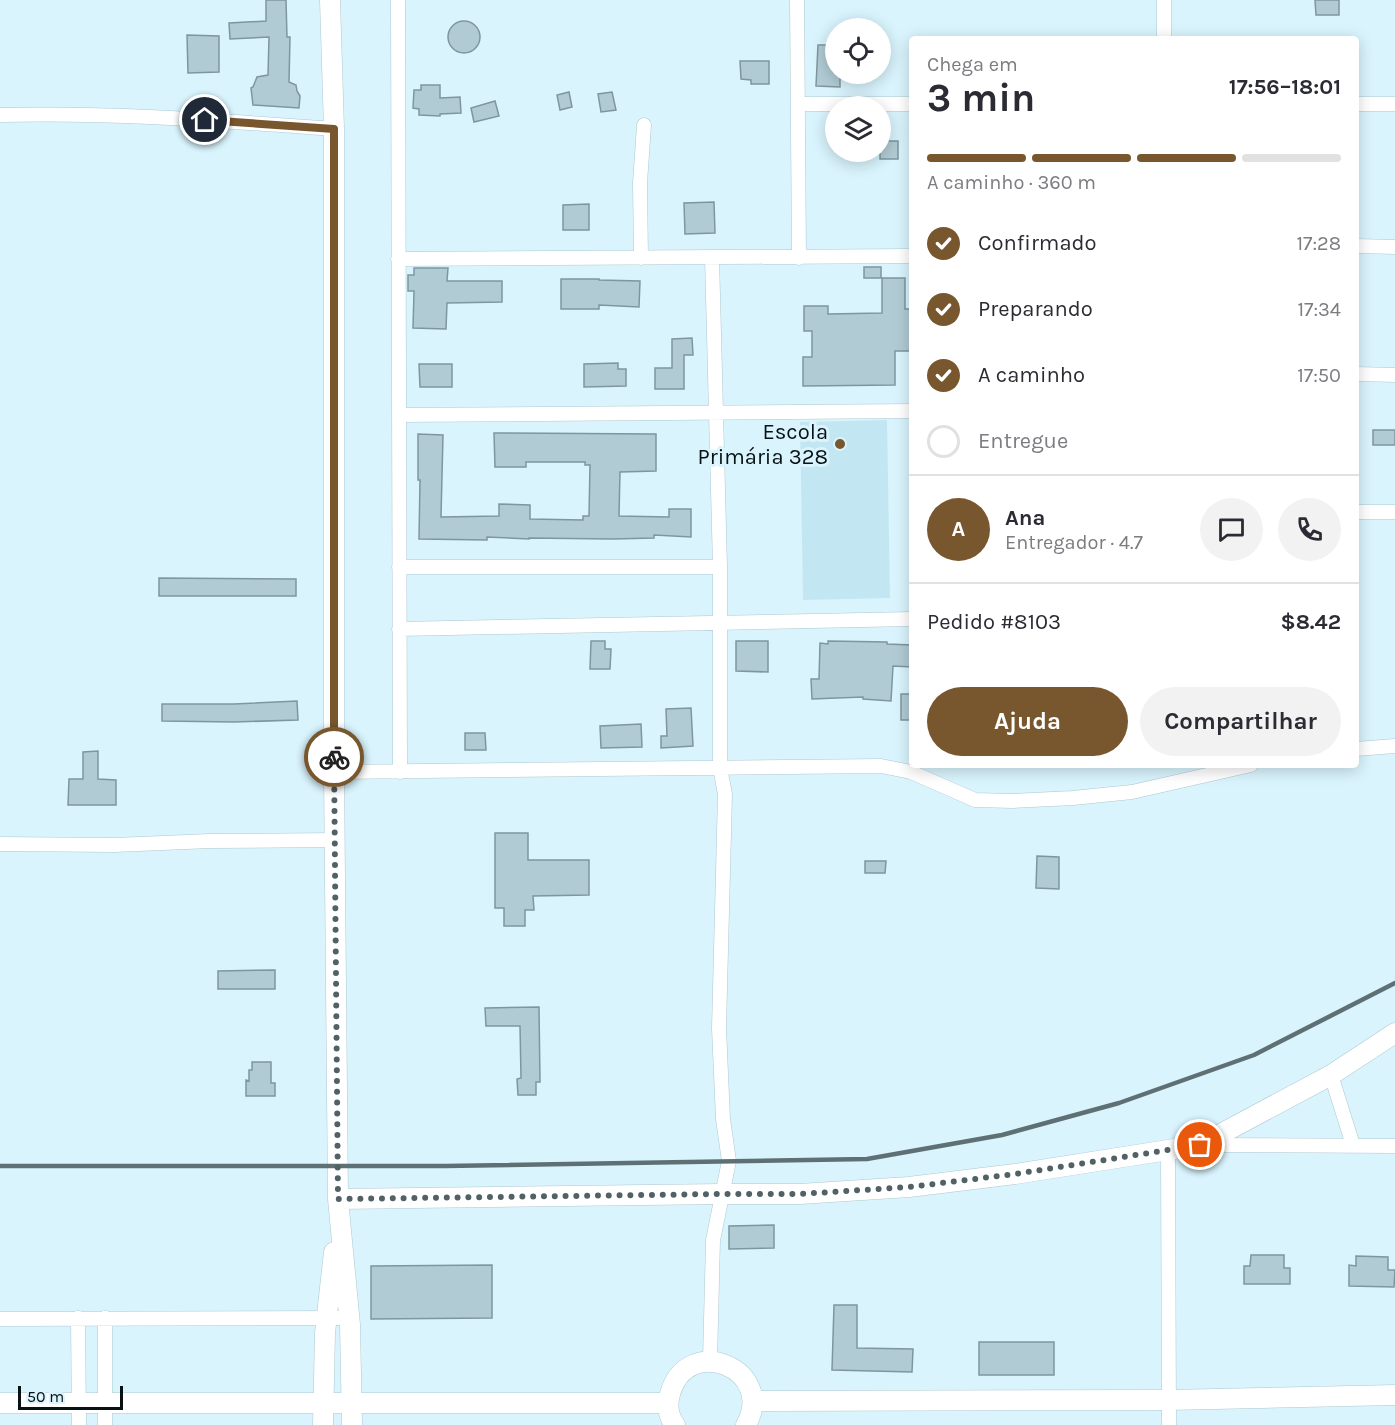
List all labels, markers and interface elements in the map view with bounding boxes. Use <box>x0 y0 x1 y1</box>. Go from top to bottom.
map controls <box>825 18 891 162</box>
button: locate <box>825 18 891 84</box>
text: Chega em <box>927 53 1018 76</box>
text: 17:56–18:01 <box>1229 74 1341 100</box>
text: 3 min <box>927 75 1035 121</box>
pin <box>179 94 230 145</box>
button: layers <box>825 96 891 162</box>
icon: home <box>188 103 221 136</box>
text: A caminho · 360 m <box>927 171 1096 194</box>
icon: check <box>927 227 960 260</box>
text: Confirmado <box>978 230 1097 256</box>
text: 17:28 <box>1297 232 1341 255</box>
icon: check <box>927 293 960 326</box>
text: Preparando <box>978 296 1093 322</box>
text: 17:34 <box>1297 298 1341 321</box>
icon: check <box>927 359 960 392</box>
text: A caminho <box>978 362 1085 388</box>
text: 17:50 <box>1297 364 1341 387</box>
place label: Escola Primária 328 <box>698 419 828 470</box>
text: Entregue <box>978 428 1068 454</box>
marker: Escola Primária 328 <box>833 437 847 451</box>
button: chat <box>1200 498 1263 561</box>
button: phone <box>1278 498 1341 561</box>
text: Ana <box>1005 505 1045 531</box>
text: A <box>952 516 965 542</box>
text: Entregador · 4.7 <box>1005 531 1143 554</box>
text: Pedido #8103 <box>927 609 1061 635</box>
text: $8.42 <box>1280 609 1341 635</box>
button: Ajuda <box>927 687 1128 756</box>
button: Compartilhar <box>1140 687 1341 756</box>
courier <box>304 727 364 787</box>
icon: bike <box>318 741 351 774</box>
pin <box>1174 1119 1225 1170</box>
icon: bag <box>1183 1128 1216 1161</box>
scale bar <box>18 1383 123 1410</box>
text: 50 m <box>27 1387 64 1406</box>

